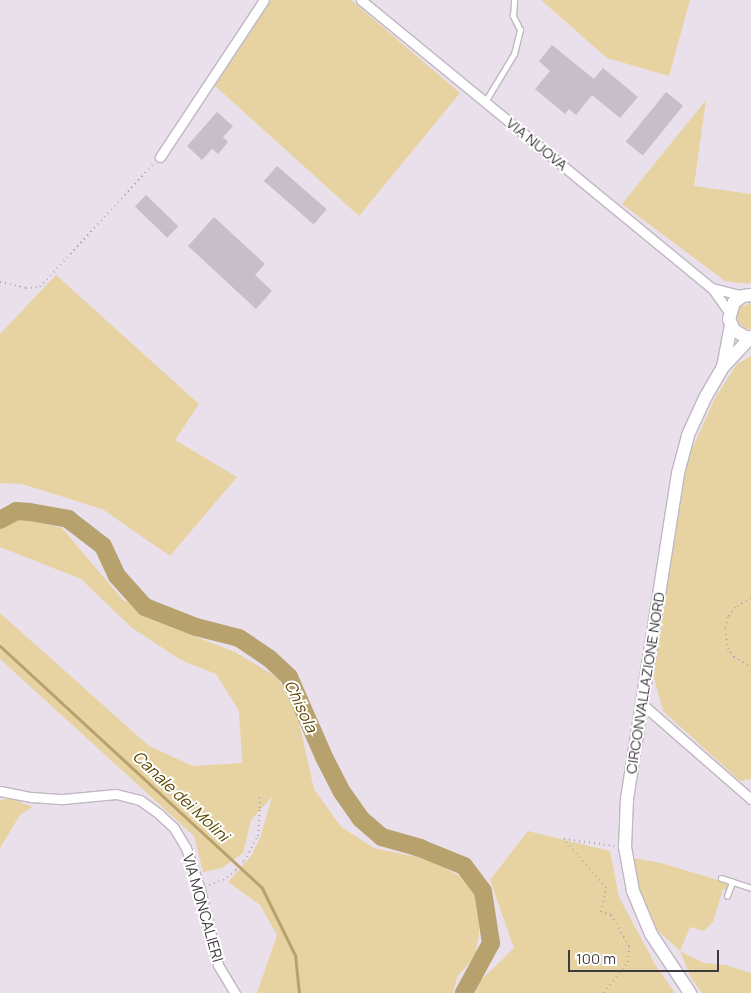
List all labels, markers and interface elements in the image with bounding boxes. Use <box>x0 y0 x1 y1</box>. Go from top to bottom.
street label: VIA NUOVA <box>503 114 571 174</box>
street label: CIRCONVALLAZIONE NORD <box>622 591 668 775</box>
water label: Chisola <box>281 677 321 735</box>
water label: Canale dei Molini <box>129 747 233 845</box>
street label: VIA MONCALIERI <box>179 852 227 964</box>
scale bar <box>571 940 722 972</box>
text: 100 m <box>576 948 616 969</box>

